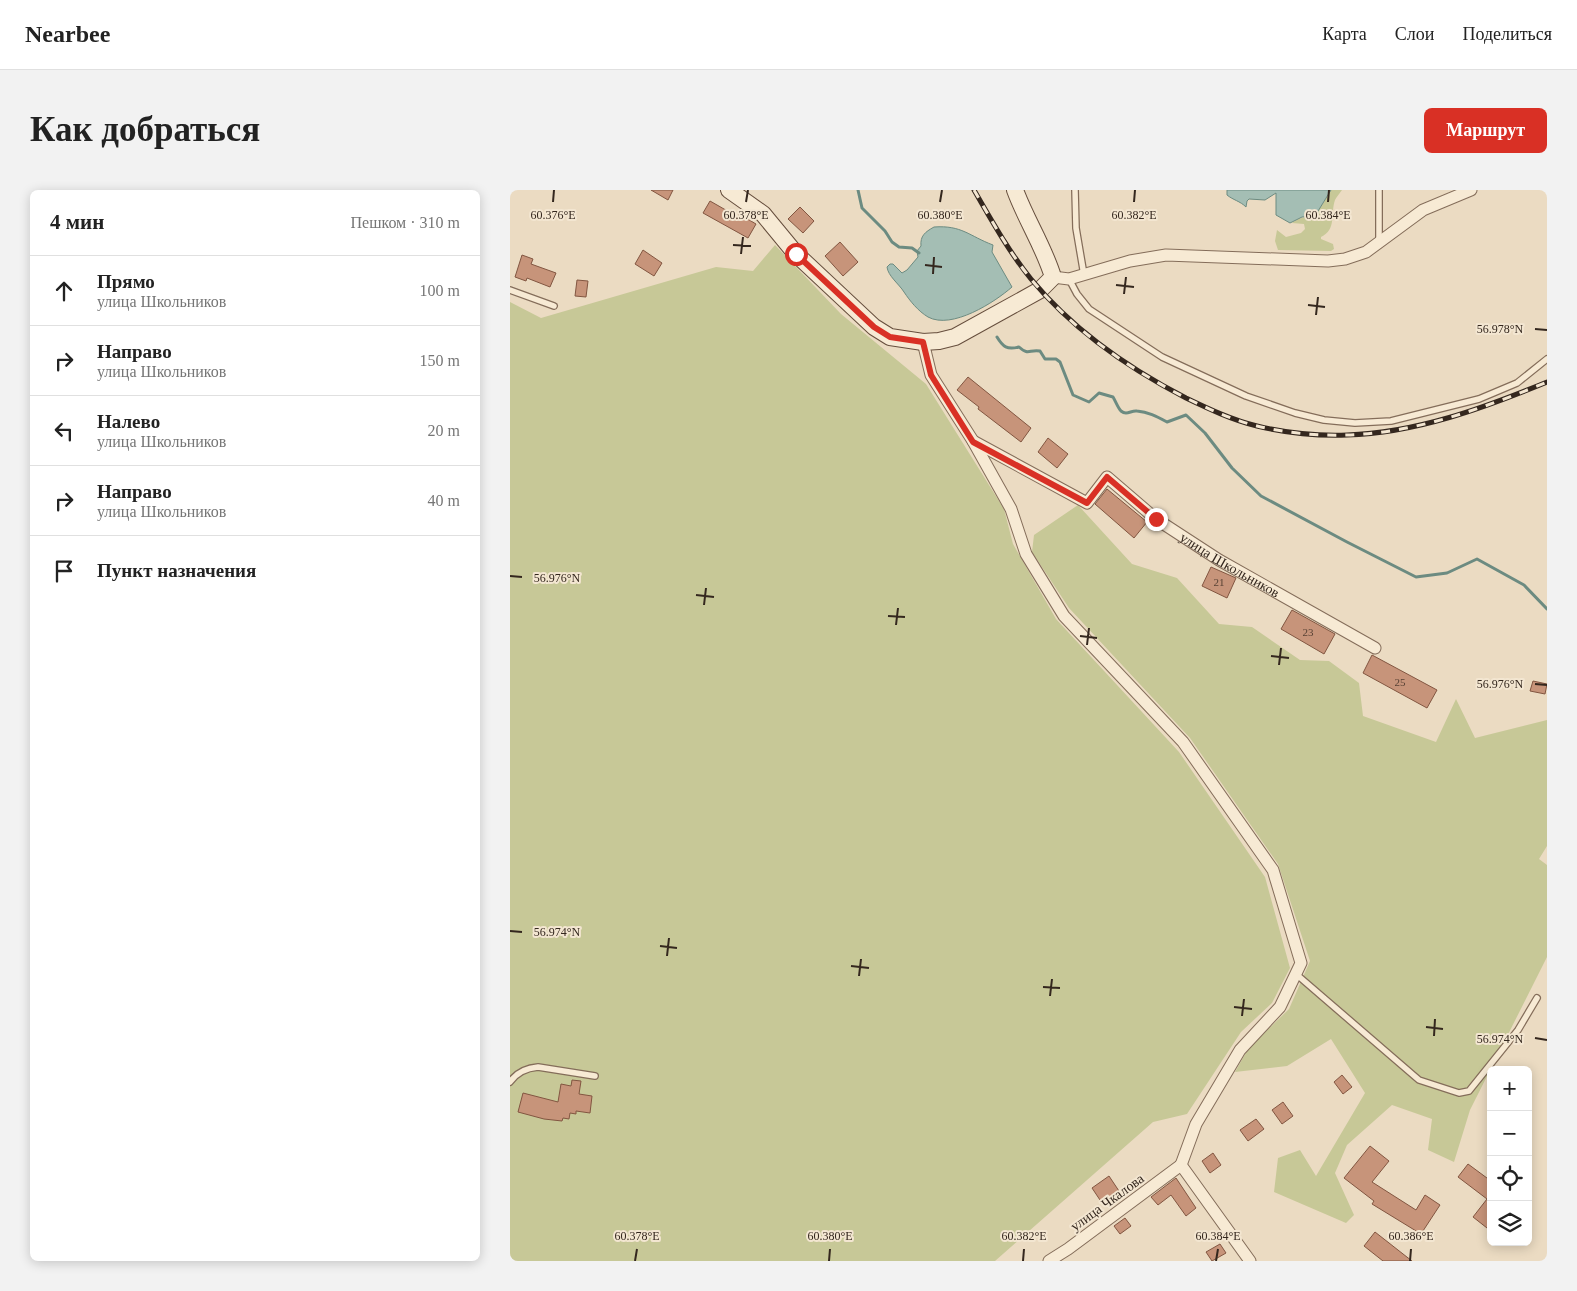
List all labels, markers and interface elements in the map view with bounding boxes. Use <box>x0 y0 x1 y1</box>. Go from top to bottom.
text: Nearbee <box>25 21 110 47</box>
text: Карта <box>1322 24 1367 44</box>
text: Слои <box>1395 24 1434 44</box>
text: Поделиться <box>1462 24 1552 44</box>
button: Маршрут <box>1424 108 1547 153</box>
text: Как добраться <box>30 110 260 149</box>
text: 60.376°E <box>530 208 576 222</box>
text: 60.378°E <box>723 208 769 222</box>
text: 60.380°E <box>917 208 963 222</box>
text: 60.382°E <box>1111 208 1157 222</box>
text: 60.384°E <box>1305 208 1351 222</box>
text: 4 мин <box>50 210 104 234</box>
text: Пешком · 310 m <box>350 214 460 231</box>
route start <box>785 243 808 266</box>
text: Прямо <box>97 271 155 292</box>
icon: ahead <box>50 277 78 305</box>
text: 100 m <box>420 282 460 299</box>
text: улица Школьников <box>97 293 226 310</box>
text: 56.978°N <box>1477 322 1524 336</box>
text: Направо <box>97 341 172 362</box>
icon: right <box>50 347 78 375</box>
text: 150 m <box>420 352 460 369</box>
text: улица Школьников <box>97 363 226 380</box>
text: Налево <box>97 411 160 432</box>
icon: left <box>50 417 78 445</box>
text: 20 m <box>428 422 460 439</box>
text: улица Школьников <box>97 433 226 450</box>
text: Направо <box>97 481 172 502</box>
icon: right <box>50 487 78 515</box>
text: 40 m <box>428 492 460 509</box>
text: улица Школьников <box>97 503 226 520</box>
route end <box>1145 508 1168 531</box>
street label: улица Школьников <box>1177 530 1282 601</box>
icon: arrive <box>50 557 78 585</box>
text: Пункт назначения <box>97 560 256 581</box>
text: 56.976°N <box>534 571 581 585</box>
house number: 21 <box>1214 576 1225 588</box>
house number: 23 <box>1303 626 1314 638</box>
house number: 25 <box>1395 676 1406 688</box>
text: 56.976°N <box>1477 677 1524 691</box>
text: 56.974°N <box>534 925 581 939</box>
text: 56.974°N <box>1477 1032 1524 1046</box>
map controls <box>1487 1066 1532 1246</box>
button: + <box>1487 1066 1532 1111</box>
button: − <box>1487 1111 1532 1156</box>
button: locate <box>1487 1156 1532 1201</box>
street label: улица Чкалова <box>1068 1170 1147 1234</box>
button: layers <box>1487 1201 1532 1246</box>
text: 60.378°E <box>614 1229 660 1243</box>
text: 60.380°E <box>807 1229 853 1243</box>
text: 60.382°E <box>1001 1229 1047 1243</box>
text: 60.384°E <box>1195 1229 1241 1243</box>
text: 60.386°E <box>1388 1229 1434 1243</box>

